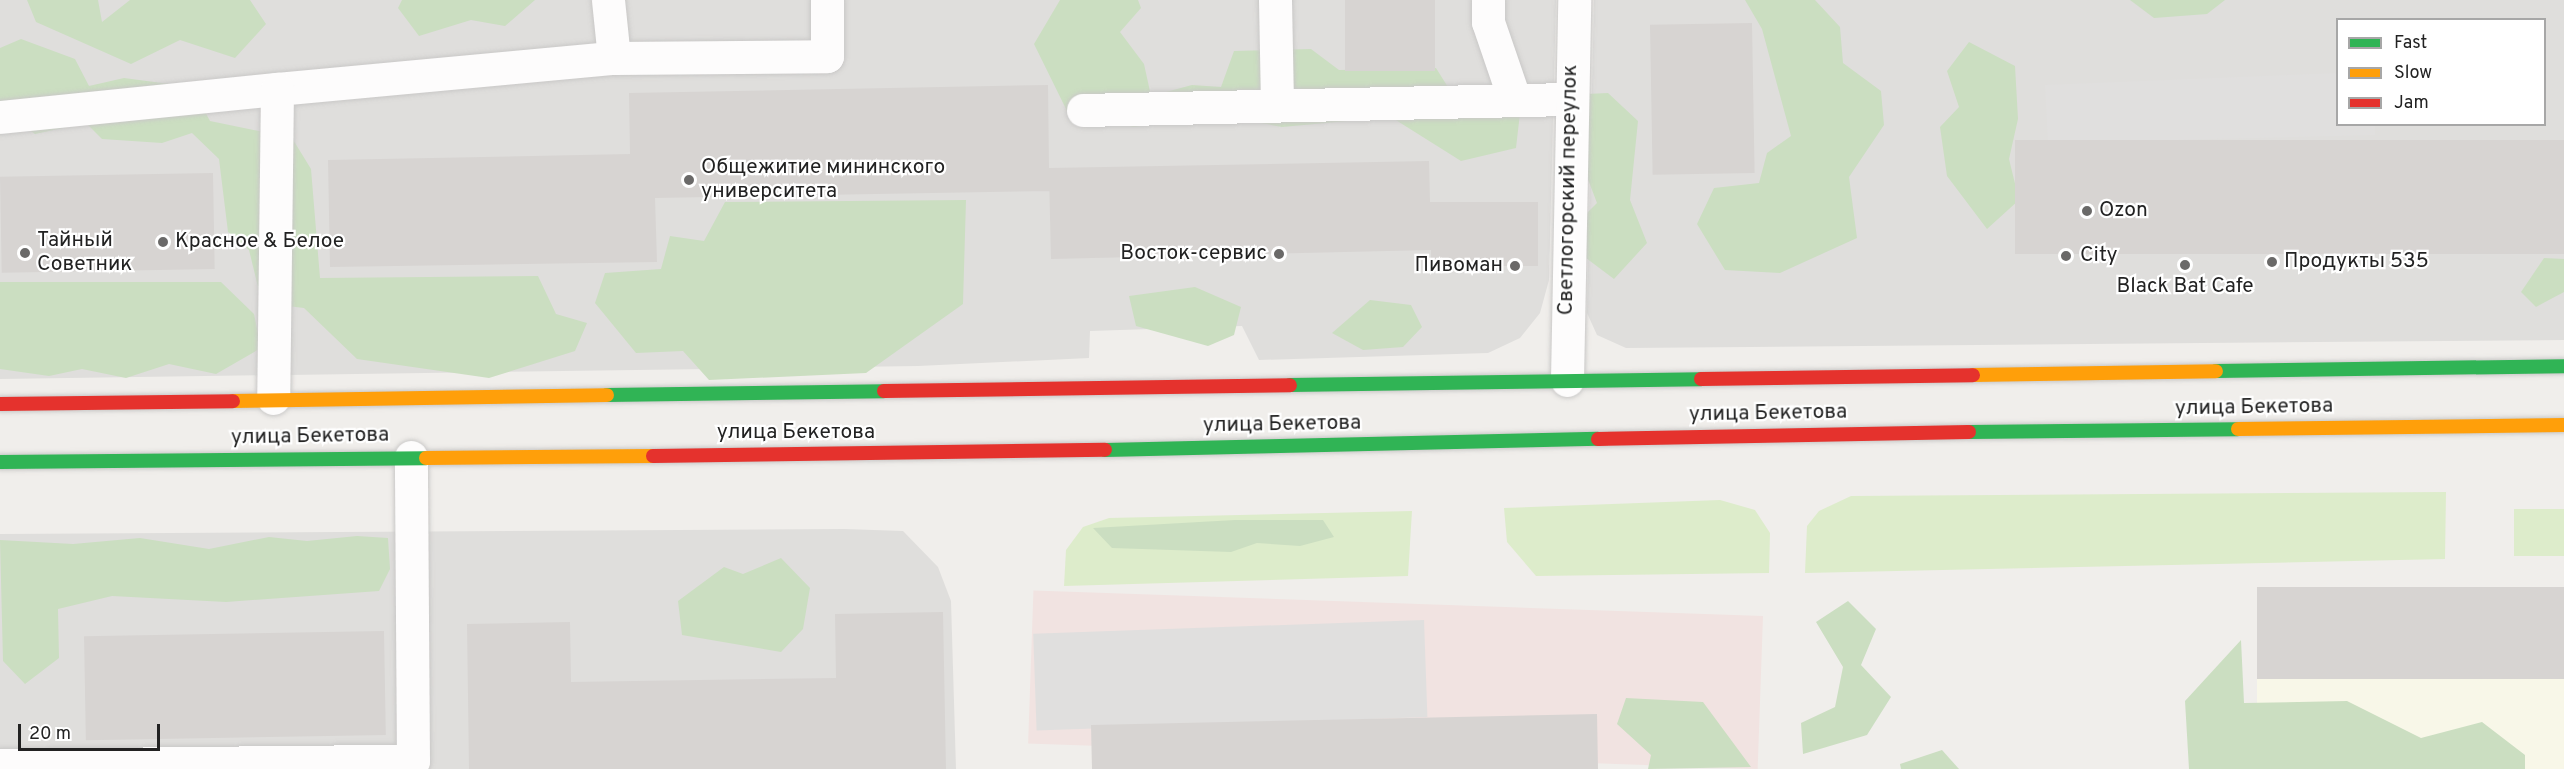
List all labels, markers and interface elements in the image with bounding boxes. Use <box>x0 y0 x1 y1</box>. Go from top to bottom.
legend <box>2336 18 2546 126</box>
text: Fast <box>2394 32 2427 55</box>
text: Slow <box>2394 62 2432 85</box>
street label: Светлогорский переулок <box>1554 64 1584 316</box>
text: Jam <box>2394 92 2429 115</box>
place label: Общежитие мининского университета <box>701 155 945 205</box>
marker: Общежитие мининского университета <box>682 173 696 187</box>
place label: Ozon <box>2099 198 2148 224</box>
marker: Ozon <box>2080 204 2094 218</box>
place label: Тайный Советник <box>37 228 132 278</box>
place label: Красное & Белое <box>175 229 344 255</box>
marker: Красное & Белое <box>156 235 170 249</box>
place label: Восток-сервис <box>1120 241 1267 267</box>
place label: City <box>2080 243 2118 269</box>
marker: Тайный Советник <box>18 246 32 260</box>
marker: Восток-сервис <box>1272 247 1286 261</box>
marker: City <box>2057 247 2075 265</box>
place label: Продукты 535 <box>2284 249 2429 275</box>
place label: Пивоман <box>1415 253 1503 279</box>
marker: Продукты 535 <box>2265 255 2279 269</box>
marker: Black Bat Cafe <box>2178 258 2192 272</box>
marker: Пивоман <box>1508 259 1522 273</box>
place label: Black Bat Cafe <box>2116 274 2254 300</box>
street label: улица Бекетова <box>2175 394 2333 422</box>
street label: улица Бекетова <box>1689 400 1847 428</box>
street label: улица Бекетова <box>1203 411 1361 439</box>
street label: улица Бекетова <box>717 420 875 446</box>
street label: улица Бекетова <box>231 423 389 451</box>
scale bar <box>21 712 164 750</box>
text: 20 m <box>29 723 71 746</box>

